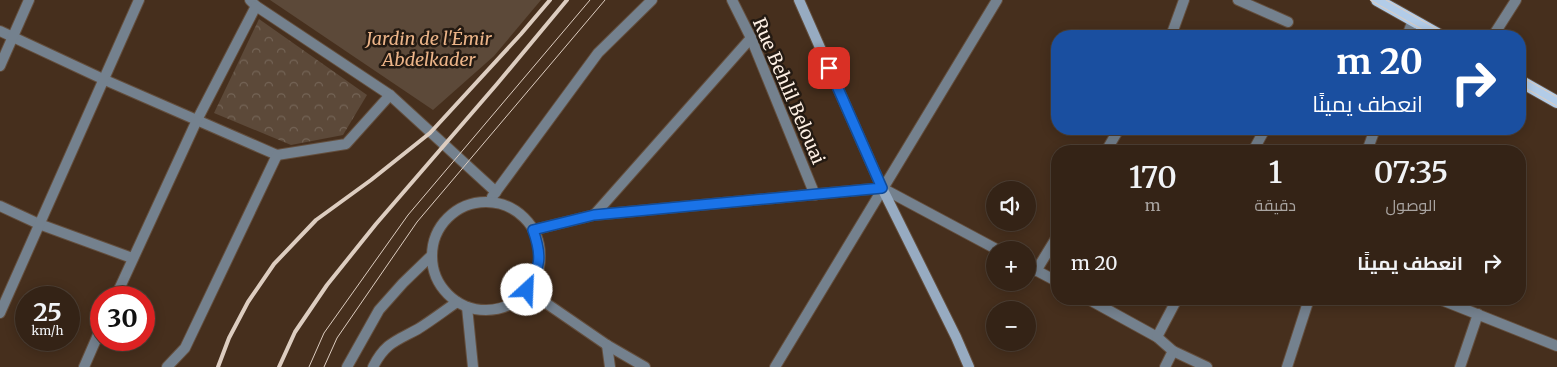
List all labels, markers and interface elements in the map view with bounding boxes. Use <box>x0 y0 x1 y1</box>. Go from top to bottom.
street label: Rue Behlil Belouai <box>748 14 830 168</box>
park label: Jardin de l'Émir Abdelkader <box>364 27 492 71</box>
text: 20 m <box>1336 40 1423 84</box>
pin <box>808 47 850 89</box>
icon: right <box>1441 50 1506 115</box>
icon: arrive <box>815 54 843 82</box>
text: انعطف يمينًا <box>1312 90 1423 118</box>
text: 1 <box>1268 153 1282 191</box>
text: 07:35 <box>1374 153 1448 191</box>
text: 170 <box>1129 158 1177 196</box>
map controls <box>986 181 1036 351</box>
button: sound <box>986 181 1036 231</box>
text: m <box>1145 195 1161 215</box>
text: دقيقة <box>1254 195 1296 215</box>
text: الوصول <box>1386 195 1437 215</box>
button: + <box>986 241 1036 291</box>
icon: right <box>1478 249 1506 277</box>
text: 20 m <box>1071 251 1118 275</box>
text: انعطف يمينًا <box>1357 251 1463 275</box>
position arrow <box>500 263 552 315</box>
speed limit sign: 30 <box>90 286 155 351</box>
text: 25 <box>33 296 62 328</box>
button: − <box>986 301 1036 351</box>
text: km/h <box>32 323 63 338</box>

